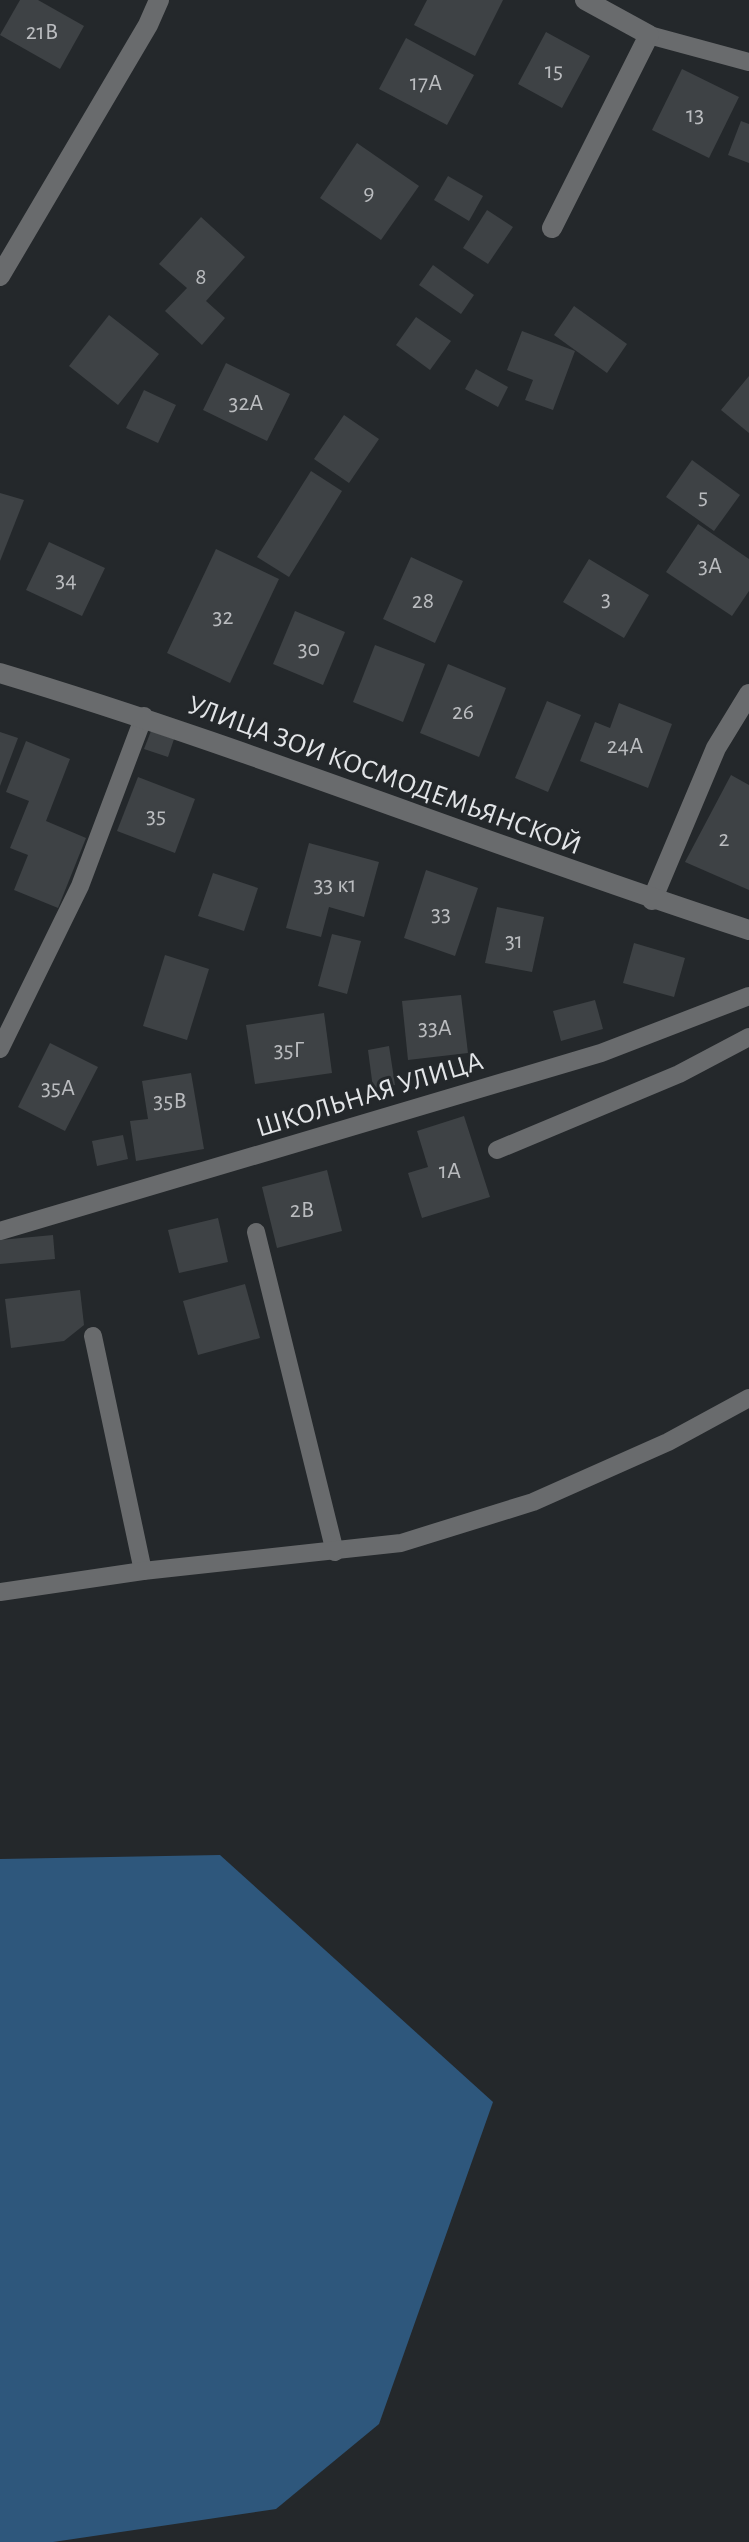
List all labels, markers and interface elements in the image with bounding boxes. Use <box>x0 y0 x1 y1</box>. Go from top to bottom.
house number: 21В <box>26 20 58 44</box>
house number: 15 <box>545 59 563 83</box>
house number: 17А <box>410 71 442 95</box>
house number: 13 <box>686 103 704 127</box>
house number: 9 <box>363 181 375 205</box>
house number: 8 <box>195 265 207 289</box>
house number: 32А <box>229 391 263 415</box>
house number: 5 <box>698 485 708 509</box>
house number: 3А <box>698 554 722 578</box>
house number: 34 <box>55 568 77 592</box>
house number: 3 <box>601 587 611 611</box>
house number: 28 <box>412 589 434 613</box>
house number: 32 <box>213 605 233 629</box>
house number: 30 <box>298 637 320 661</box>
street label: УЛИЦА ЗОИ КОСМОДЕМЬЯНСКОЙ <box>184 690 585 860</box>
house number: 26 <box>452 700 474 724</box>
house number: 24А <box>607 734 643 758</box>
house number: 35 <box>146 804 166 828</box>
house number: 2 <box>719 827 730 851</box>
house number: 33 к1 <box>313 873 357 897</box>
house number: 33 <box>431 902 451 926</box>
house number: 31 <box>505 929 523 953</box>
house number: 33А <box>418 1016 452 1040</box>
house number: 35Г <box>274 1038 305 1062</box>
street label: ШКОЛЬНАЯ УЛИЦА <box>253 1047 486 1143</box>
house number: 35А <box>41 1076 75 1100</box>
house number: 35В <box>153 1089 187 1113</box>
house number: 1А <box>439 1159 461 1183</box>
house number: 2В <box>290 1198 314 1222</box>

